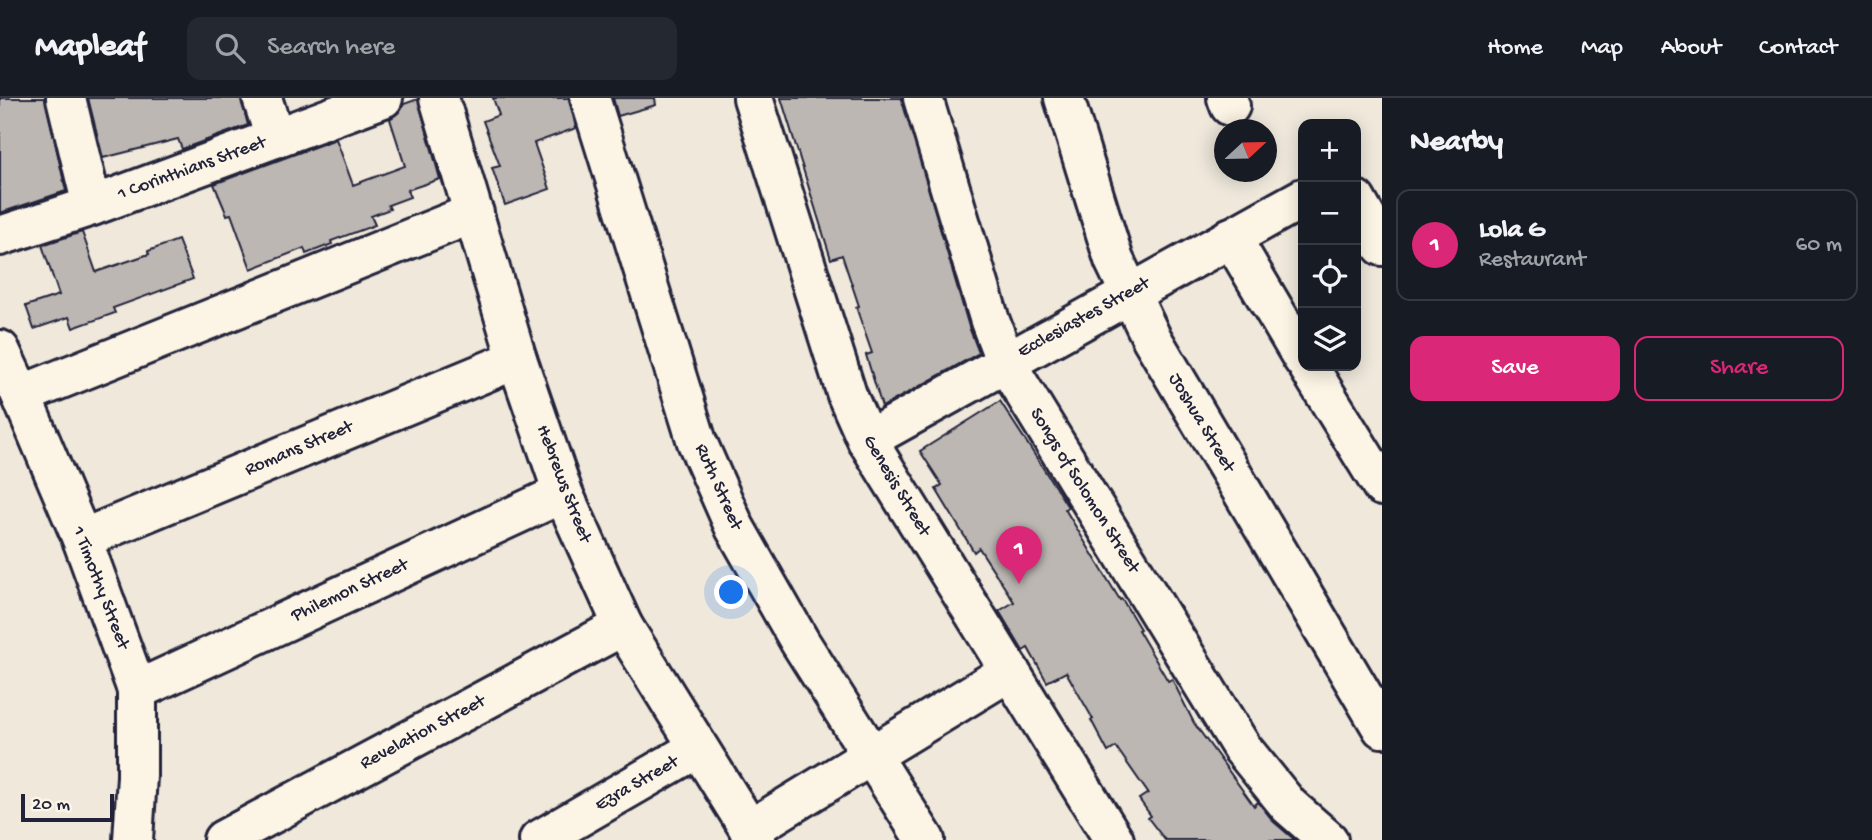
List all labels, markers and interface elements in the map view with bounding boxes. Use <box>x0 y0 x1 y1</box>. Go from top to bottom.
search box <box>187 17 677 80</box>
text: Mapleaf <box>35 29 145 67</box>
icon: search <box>211 29 249 67</box>
text: Search here <box>267 33 395 64</box>
text: Home <box>1487 34 1543 63</box>
text: Map <box>1581 34 1623 63</box>
text: About <box>1661 34 1721 63</box>
text: Contact <box>1759 34 1837 63</box>
north arrow <box>1214 119 1277 182</box>
map controls <box>1298 119 1361 371</box>
button: + <box>1298 119 1361 182</box>
text: Nearby <box>1410 126 1503 161</box>
street label: 1 Corinthians Street <box>114 131 271 207</box>
button: − <box>1298 182 1361 245</box>
text: Lola G <box>1479 216 1545 247</box>
text: 1 <box>1430 232 1440 259</box>
text: 60 m <box>1796 232 1842 259</box>
button: locate <box>1298 245 1361 308</box>
text: Restaurant <box>1479 247 1586 274</box>
street label: Ecclesiastes Street <box>1014 271 1156 364</box>
button: layers <box>1298 308 1361 371</box>
button: Save <box>1410 336 1620 401</box>
button: Share <box>1634 336 1844 401</box>
street label: Joshua Street <box>1162 369 1241 479</box>
street label: Songs of Solomon Street <box>1024 404 1145 580</box>
street label: Romans Street <box>242 415 359 482</box>
street label: Hebrews Street <box>530 422 597 548</box>
street label: Genesis Street <box>857 431 936 543</box>
street label: Ruth Street <box>689 440 748 536</box>
street label: 1 Timothy Street <box>66 523 135 655</box>
pin: 1 <box>996 526 1042 584</box>
street label: Philemon Street <box>287 553 414 629</box>
your location <box>714 575 748 609</box>
street label: Revelation Street <box>356 689 492 776</box>
street label: Ezra Street <box>591 750 685 817</box>
scale bar <box>21 791 114 823</box>
text: 20 m <box>32 794 70 817</box>

